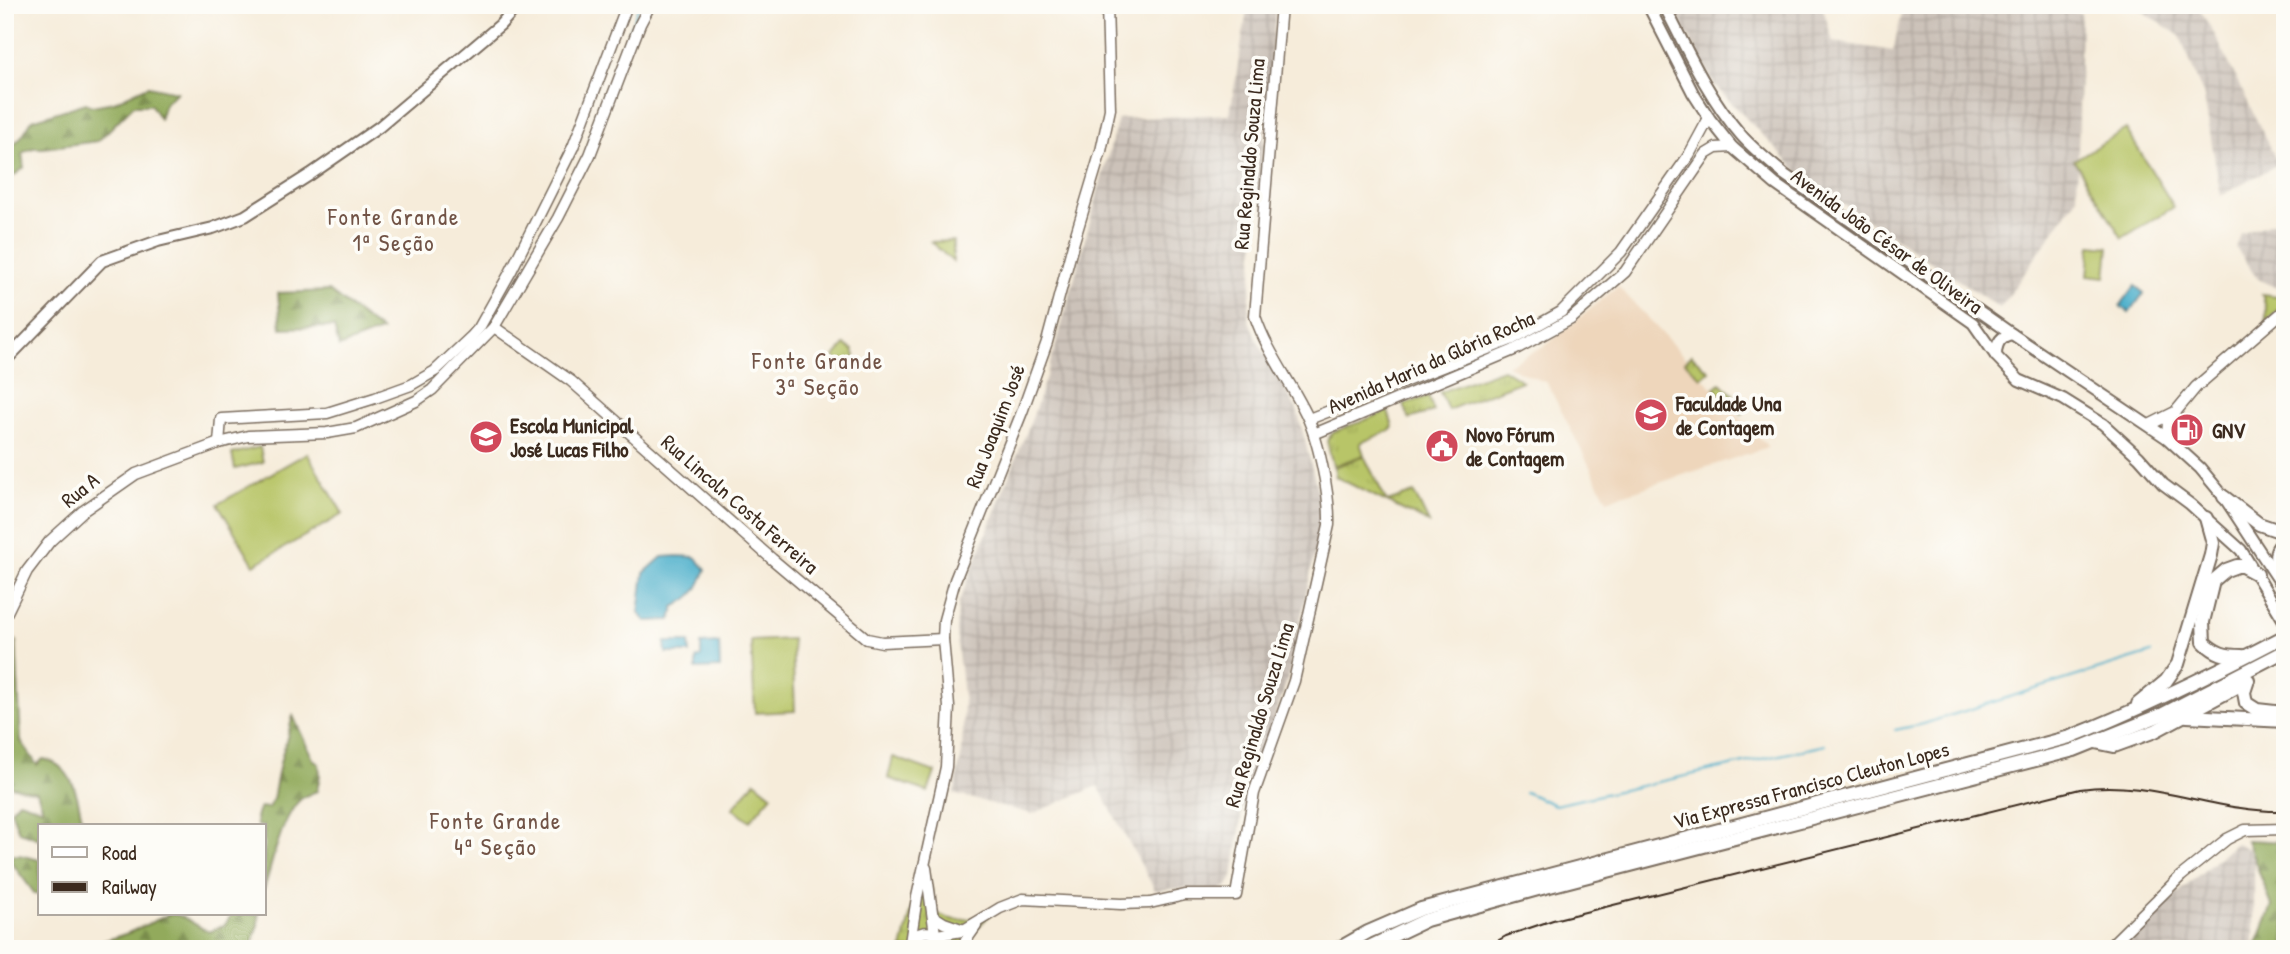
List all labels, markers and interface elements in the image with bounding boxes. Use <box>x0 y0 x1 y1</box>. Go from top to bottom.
street label: Rua Reginaldo Souza Lima <box>1226 57 1272 251</box>
street label: Avenida João César de Oliveira <box>1785 162 1989 320</box>
district label: Fonte Grande 1ª Seção <box>327 201 460 258</box>
street label: Avenida Maria da Glória Rocha <box>1323 303 1539 421</box>
district label: Fonte Grande 3ª Seção <box>751 345 884 402</box>
street label: Rua Joaquim José <box>958 360 1032 492</box>
place label: Faculdade Una de Contagem <box>1675 389 1782 443</box>
school or university icon: Faculdade Una de Contagem <box>1632 396 1670 434</box>
place label: Escola Municipal José Lucas Filho <box>510 411 634 464</box>
fuel station icon: GNV <box>2168 411 2206 449</box>
place label: GNV <box>2212 416 2246 445</box>
school or university icon: Escola Municipal José Lucas Filho <box>467 418 505 456</box>
place label: Novo Fórum de Contagem <box>1466 420 1564 474</box>
public building icon: Novo Fórum de Contagem <box>1423 427 1461 465</box>
street label: Rua Lincoln Costa Ferreira <box>655 428 825 580</box>
street label: Rua A <box>55 466 105 514</box>
street label: Rua Reginaldo Souza Lima <box>1217 619 1301 811</box>
street label: Via Expressa Francisco Cleuton Lopes <box>1670 734 1952 836</box>
district label: Fonte Grande 4ª Seção <box>429 805 562 862</box>
legend <box>38 824 266 916</box>
text: Road <box>102 838 136 867</box>
text: Railway <box>102 872 157 901</box>

